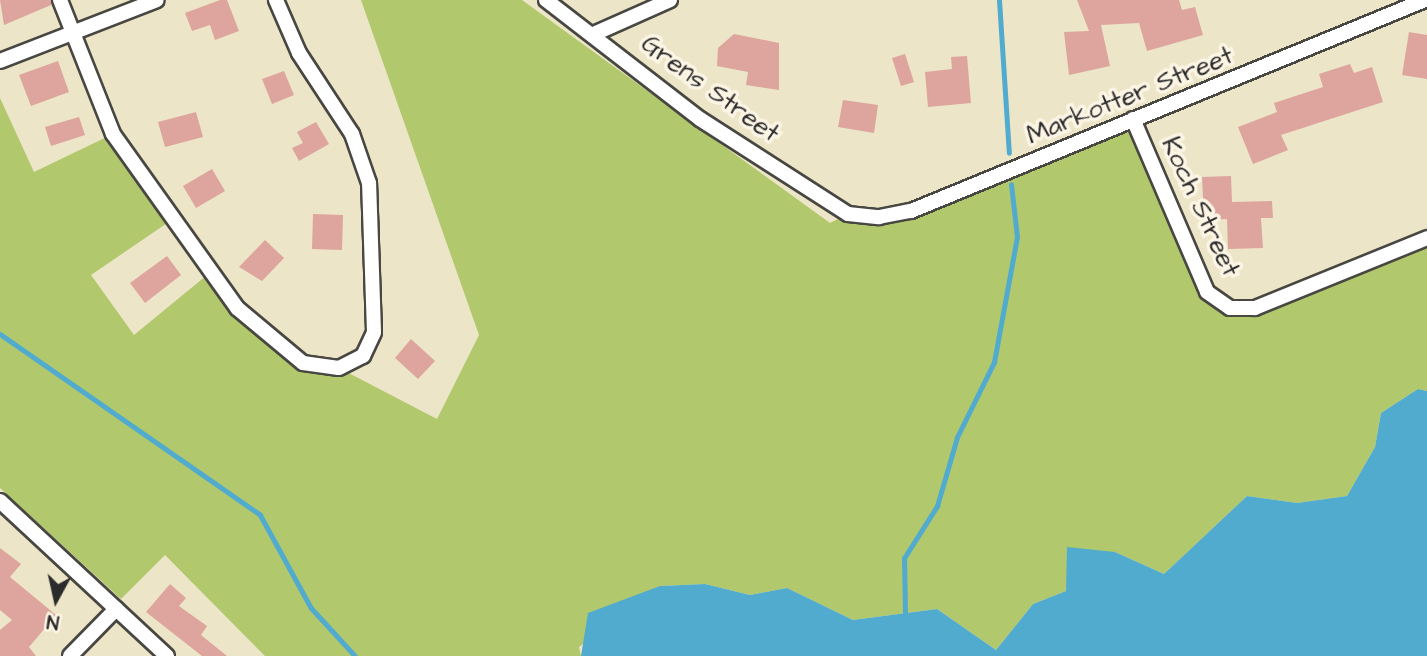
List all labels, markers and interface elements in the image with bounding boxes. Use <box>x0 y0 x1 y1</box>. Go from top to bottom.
street label: Grens Street <box>635 28 785 150</box>
street label: Markotter Street <box>1022 40 1238 152</box>
street label: Koch Street <box>1154 132 1246 282</box>
north arrow <box>21 565 91 635</box>
text: N <box>45 607 61 635</box>

